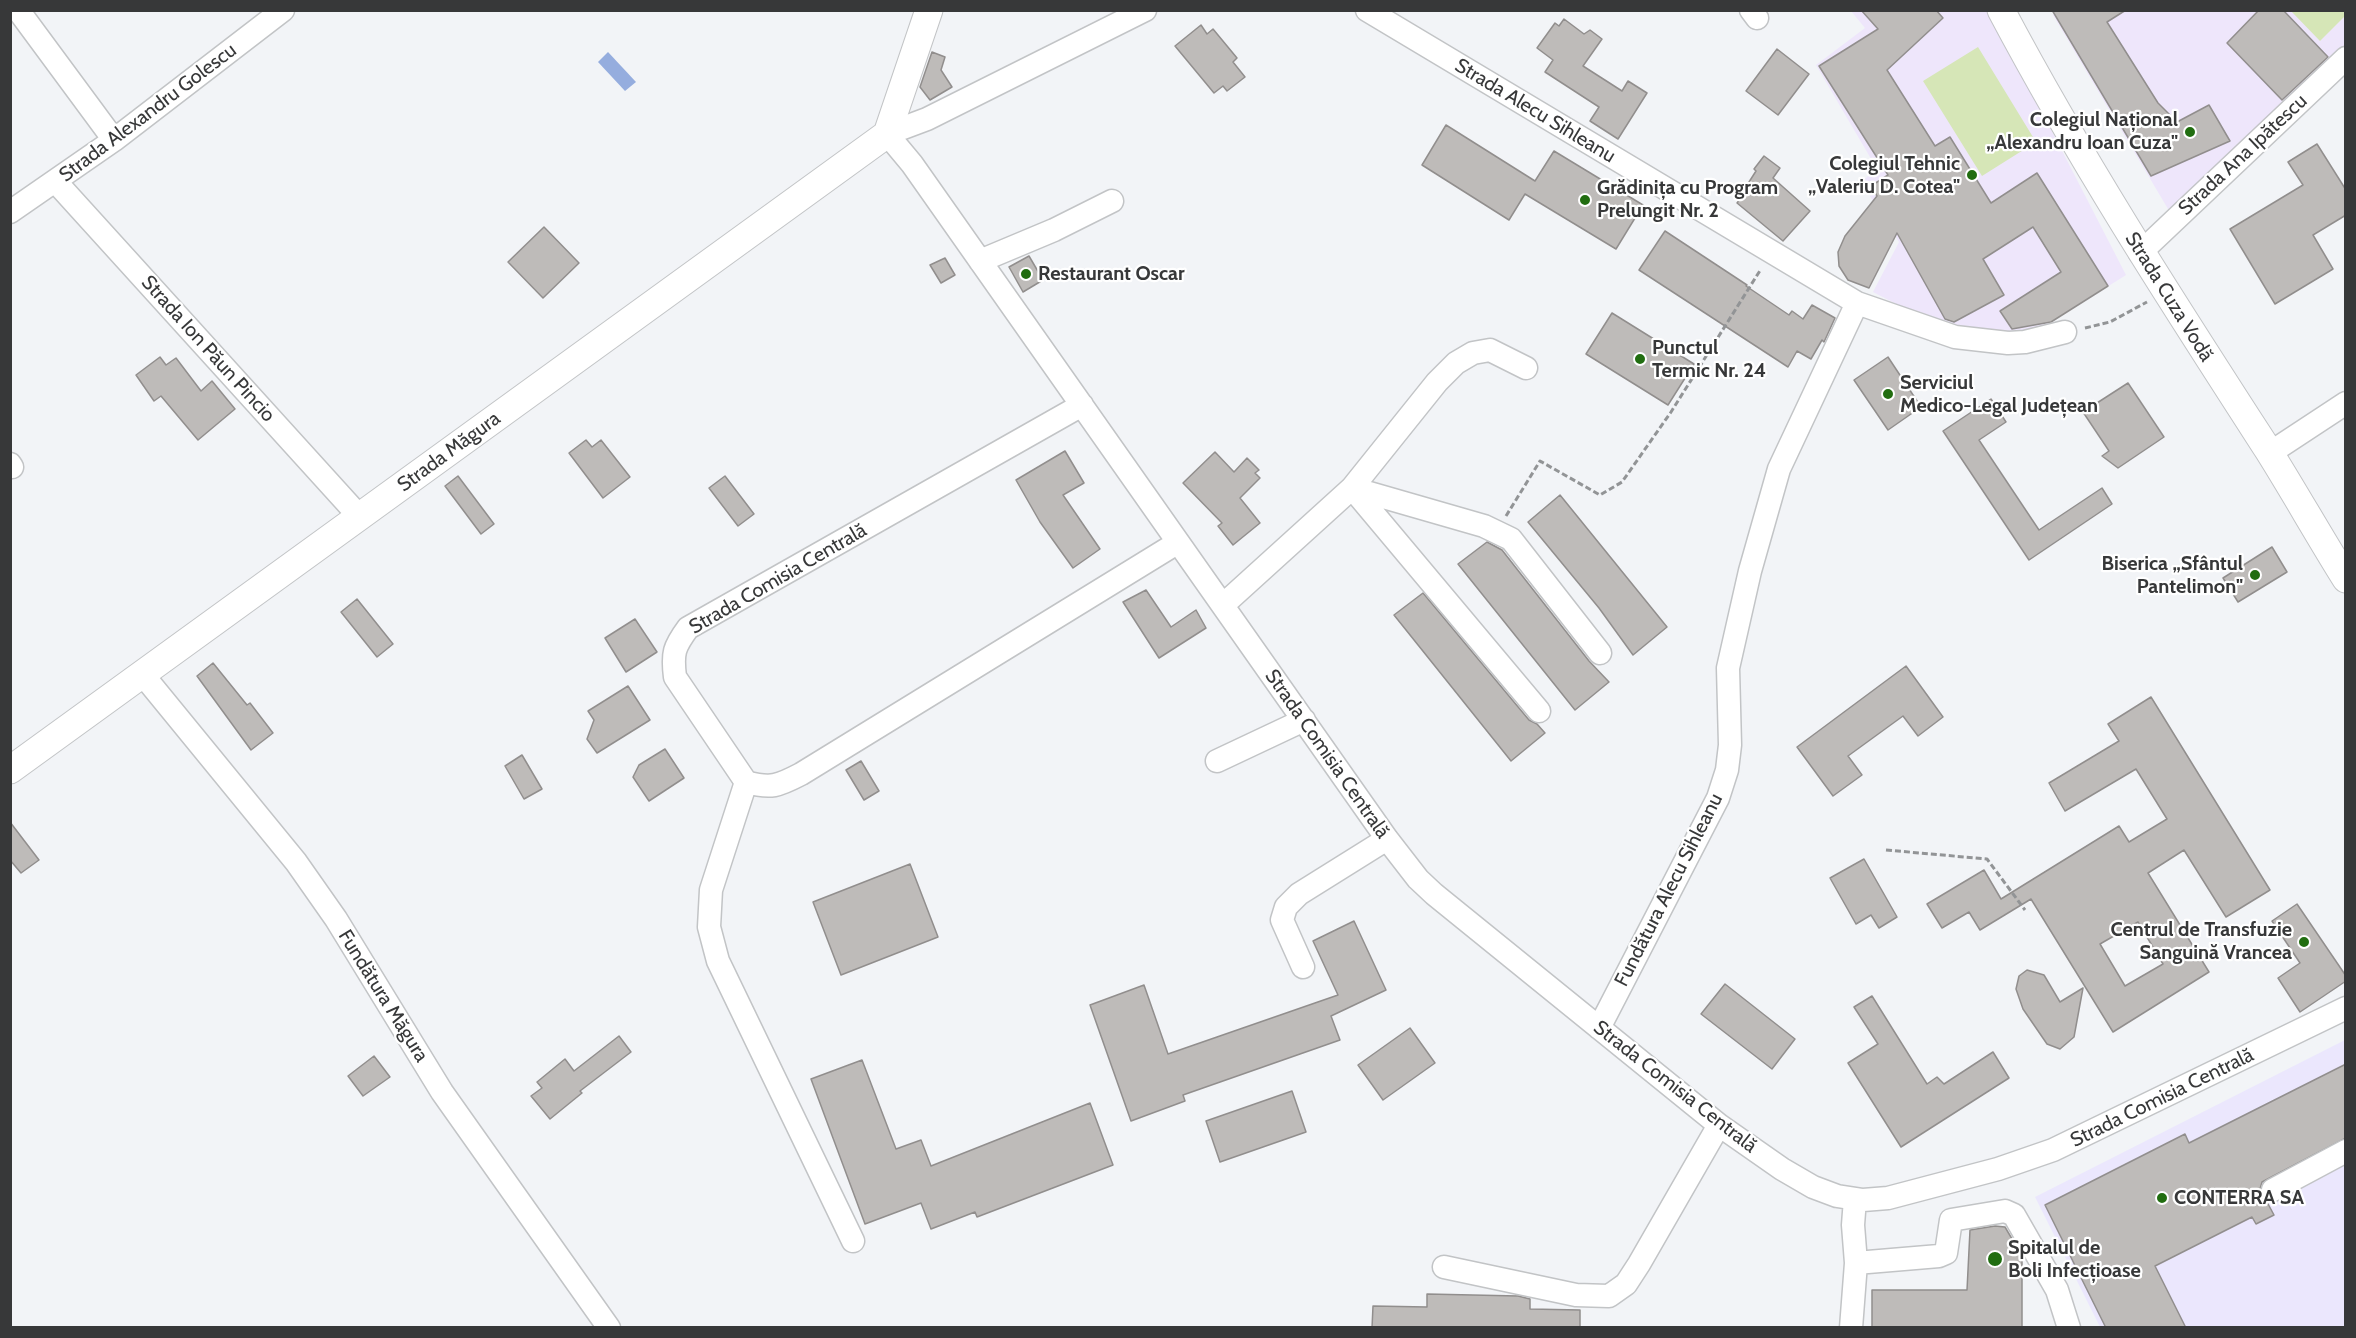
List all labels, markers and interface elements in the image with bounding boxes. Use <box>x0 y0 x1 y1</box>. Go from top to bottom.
street label: Strada Alexandru Golescu <box>55 39 241 187</box>
street label: Strada Alecu Sihleanu <box>1450 54 1620 168</box>
street label: Strada Ana Ipătescu <box>2174 89 2312 221</box>
place label: Colegiul Național „Alexandru Ioan Cuza" <box>1986 108 2178 155</box>
marker: Colegiul Național „Alexandru Ioan Cuza" <box>2183 125 2197 139</box>
place label: Colegiul Tehnic „Valeriu D. Cotea" <box>1808 152 1960 199</box>
marker: Colegiul Tehnic „Valeriu D. Cotea" <box>1965 168 1979 182</box>
place label: Grădinița cu Program Prelungit Nr. 2 <box>1597 176 1778 223</box>
marker: Grădinița cu Program Prelungit Nr. 2 <box>1578 193 1592 207</box>
street label: Strada Cuza Vodă <box>2120 228 2218 366</box>
place label: Restaurant Oscar <box>1038 262 1185 286</box>
marker: Restaurant Oscar <box>1019 267 1033 281</box>
street label: Strada Ion Păun Pincio <box>136 271 280 427</box>
place label: Punctul Termic Nr. 24 <box>1652 336 1766 383</box>
marker: Punctul Termic Nr. 24 <box>1633 352 1647 366</box>
place label: Serviciul Medico-Legal Județean <box>1900 371 2098 418</box>
marker: Serviciul Medico-Legal Județean <box>1881 387 1895 401</box>
street label: Strada Măgura <box>393 407 505 497</box>
street label: Strada Comisia Centrală <box>685 518 871 640</box>
place label: Biserica „Sfântul Pantelimon" <box>2102 552 2243 599</box>
marker: Biserica „Sfântul Pantelimon" <box>2248 568 2262 582</box>
street label: Strada Comisia Centrală <box>1260 665 1394 843</box>
street label: Fundătura Alecu Sihleanu <box>1610 790 1728 990</box>
place label: Centrul de Transfuzie Sanguină Vrancea <box>2111 918 2292 965</box>
street label: Fundătura Măgura <box>333 925 433 1067</box>
marker: Centrul de Transfuzie Sanguină Vrancea <box>2297 935 2311 949</box>
street label: Strada Comisia Centrală <box>1589 1016 1761 1158</box>
street label: Strada Comisia Centrală <box>2067 1043 2257 1153</box>
place label: CONTERRA SA <box>2174 1186 2304 1210</box>
marker: CONTERRA SA <box>2155 1191 2169 1205</box>
place label: Spitalul de Boli Infecțioase <box>2008 1236 2141 1283</box>
marker: Spitalul de Boli Infecțioase <box>1986 1250 2004 1268</box>

